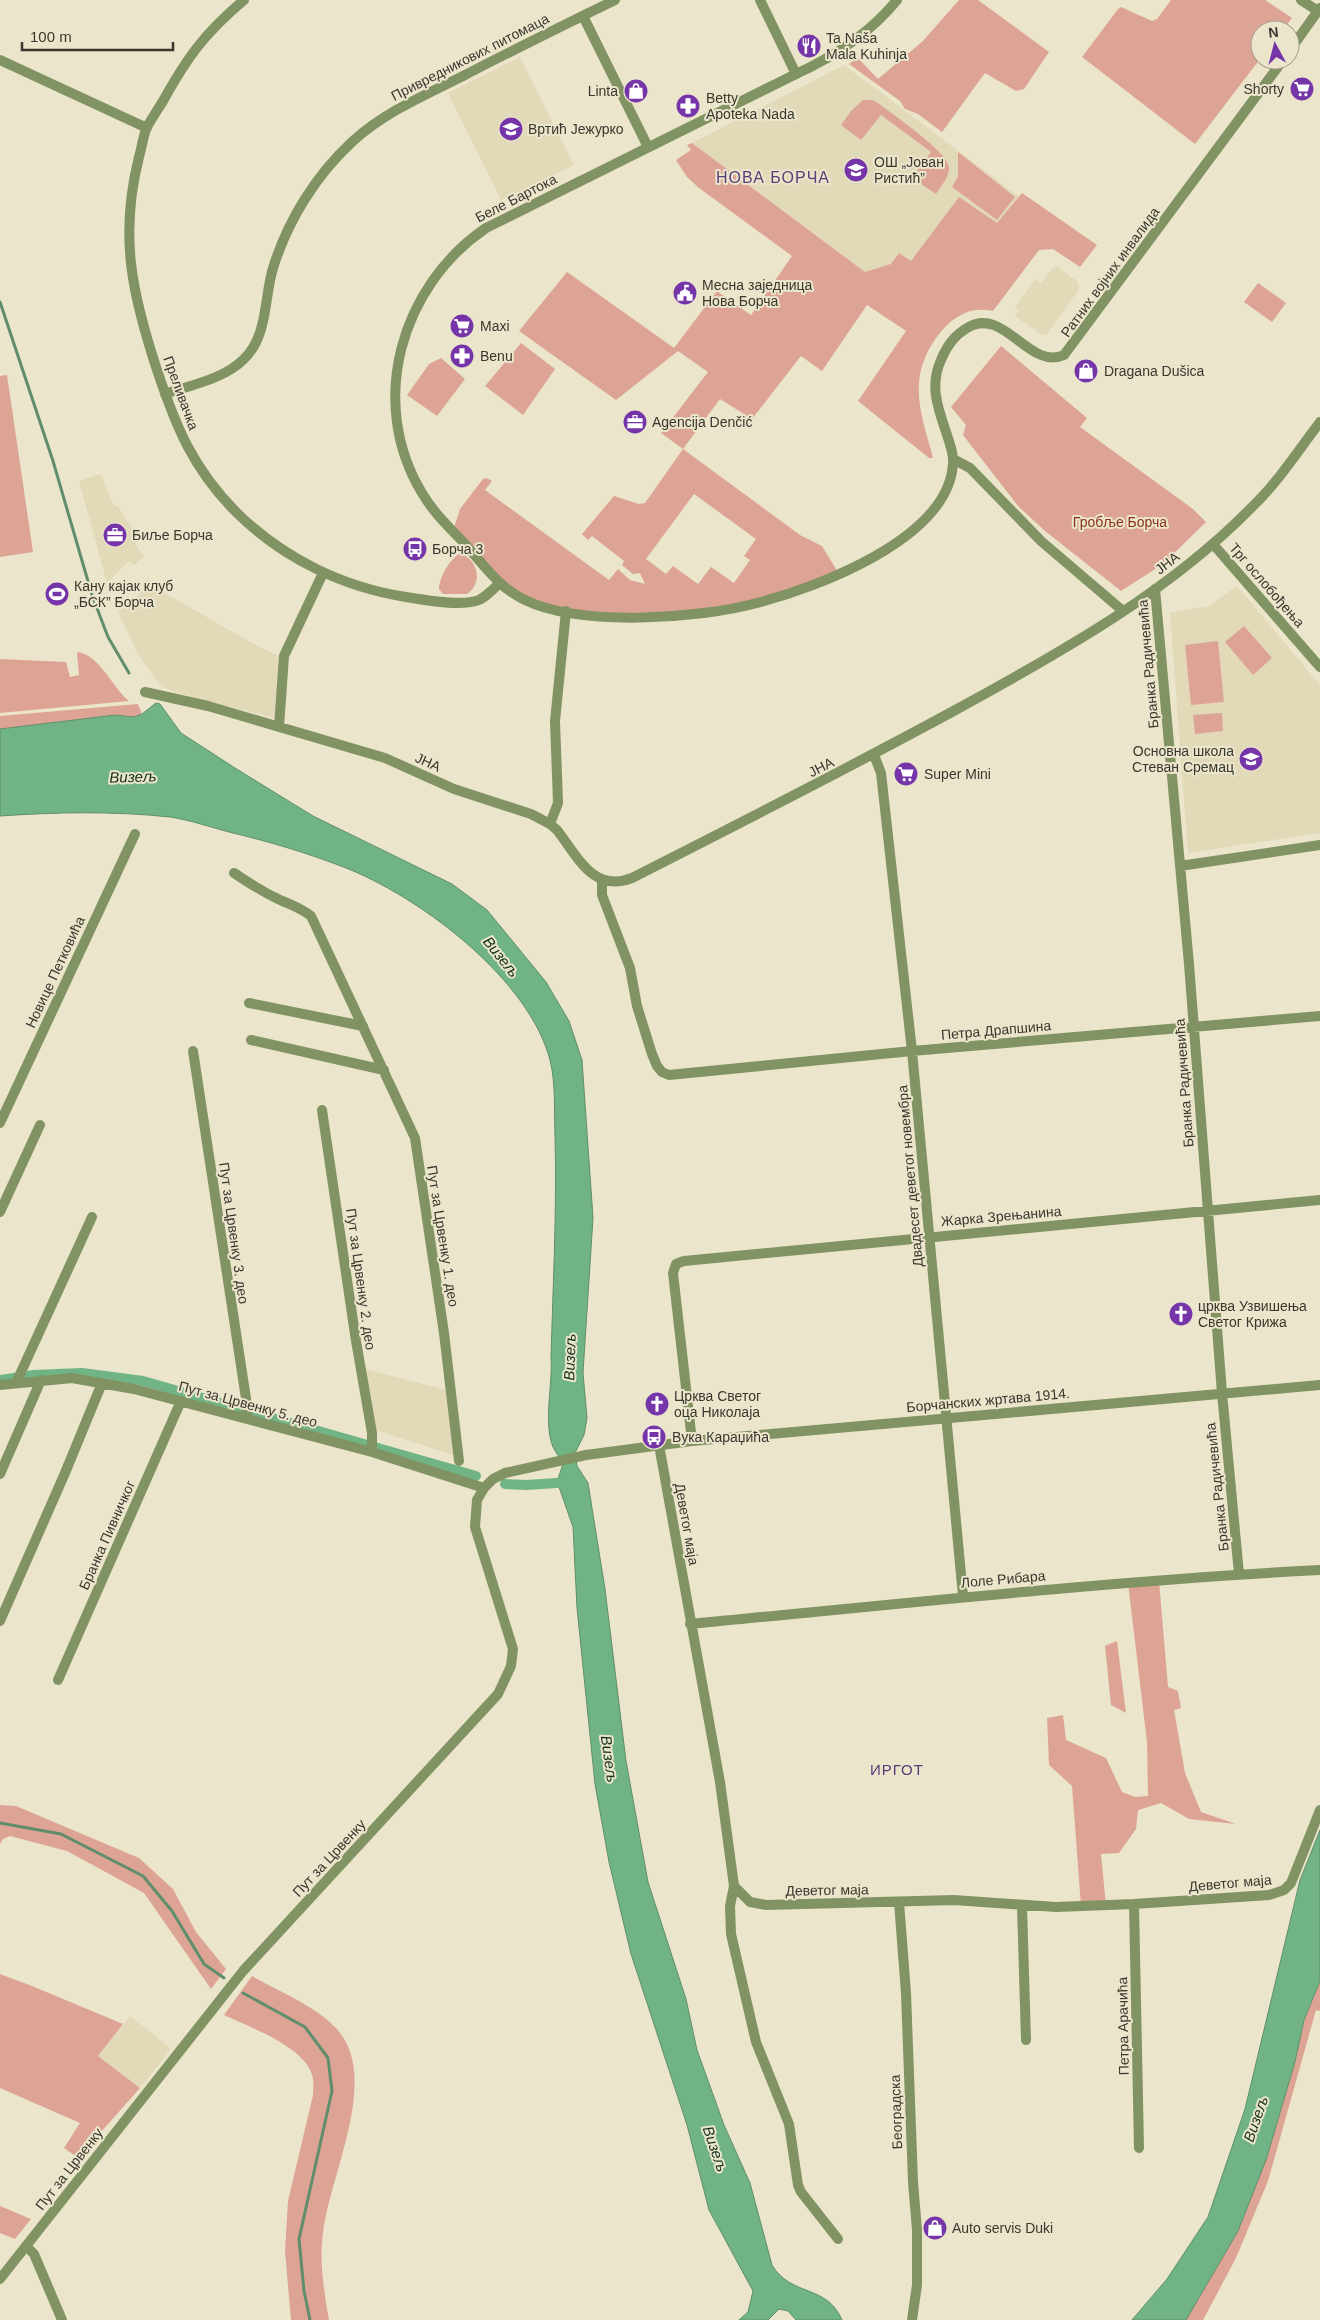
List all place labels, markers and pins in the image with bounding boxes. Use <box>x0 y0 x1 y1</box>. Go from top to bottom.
place label: Ta Naša Mala Kuhinja <box>826 30 907 62</box>
restaurant icon: Ta Naša Mala Kuhinja <box>796 33 822 59</box>
supermarket icon: Shorty <box>1289 76 1315 102</box>
shop icon: Linta <box>623 78 649 104</box>
place label: Shorty <box>1244 81 1284 97</box>
place label: Linta <box>588 83 618 99</box>
place label: Betty Apoteka Nada <box>706 90 795 122</box>
pharmacy icon: Betty Apoteka Nada <box>675 93 701 119</box>
school or university icon: Вртић Јежурко <box>498 116 524 142</box>
place label: Вртић Јежурко <box>528 121 624 137</box>
place label: ОШ „Јован Ристић” <box>874 154 944 186</box>
school or university icon: ОШ „Јован Ристић” <box>843 157 869 183</box>
place label: Месна заједница Нова Борча <box>702 277 813 309</box>
public building icon: Месна заједница Нова Борча <box>672 280 698 306</box>
supermarket icon: Maxi <box>449 313 475 339</box>
place label: Maxi <box>480 318 510 334</box>
pharmacy icon: Benu <box>449 343 475 369</box>
place label: Benu <box>480 348 513 364</box>
shop icon: Dragana Dušica <box>1073 358 1099 384</box>
place label: Dragana Dušica <box>1104 363 1205 379</box>
office icon: Agencija Denčić <box>622 409 648 435</box>
place label: Agencija Denčić <box>652 414 752 430</box>
office icon: Биље Борча <box>102 522 128 548</box>
place label: Биље Борча <box>132 527 213 543</box>
bus stop icon: Борча 3 <box>402 536 428 562</box>
place label: Борча 3 <box>432 541 483 557</box>
place label: Кану кајак клуб „БСК” Борча <box>74 578 173 610</box>
sports icon: Кану кајак клуб „БСК” Борча <box>44 581 70 607</box>
place label: Основна школа Стеван Сремац <box>1132 743 1234 775</box>
school or university icon: Основна школа Стеван Сремац <box>1238 746 1264 772</box>
supermarket icon: Super Mini <box>893 761 919 787</box>
place label: Super Mini <box>924 766 991 782</box>
place label: црква Узвишења Светог Крижа <box>1198 1298 1307 1330</box>
church icon: црква Узвишења Светог Крижа <box>1168 1301 1194 1327</box>
place label: Црква Светог оца Николаја <box>674 1388 761 1420</box>
church icon: Црква Светог оца Николаја <box>644 1391 670 1417</box>
bus stop icon: Вука Караџића <box>641 1424 667 1450</box>
place label: Вука Караџића <box>672 1429 769 1445</box>
shop icon: Auto servis Duki <box>922 2215 948 2241</box>
place label: Auto servis Duki <box>952 2220 1053 2236</box>

